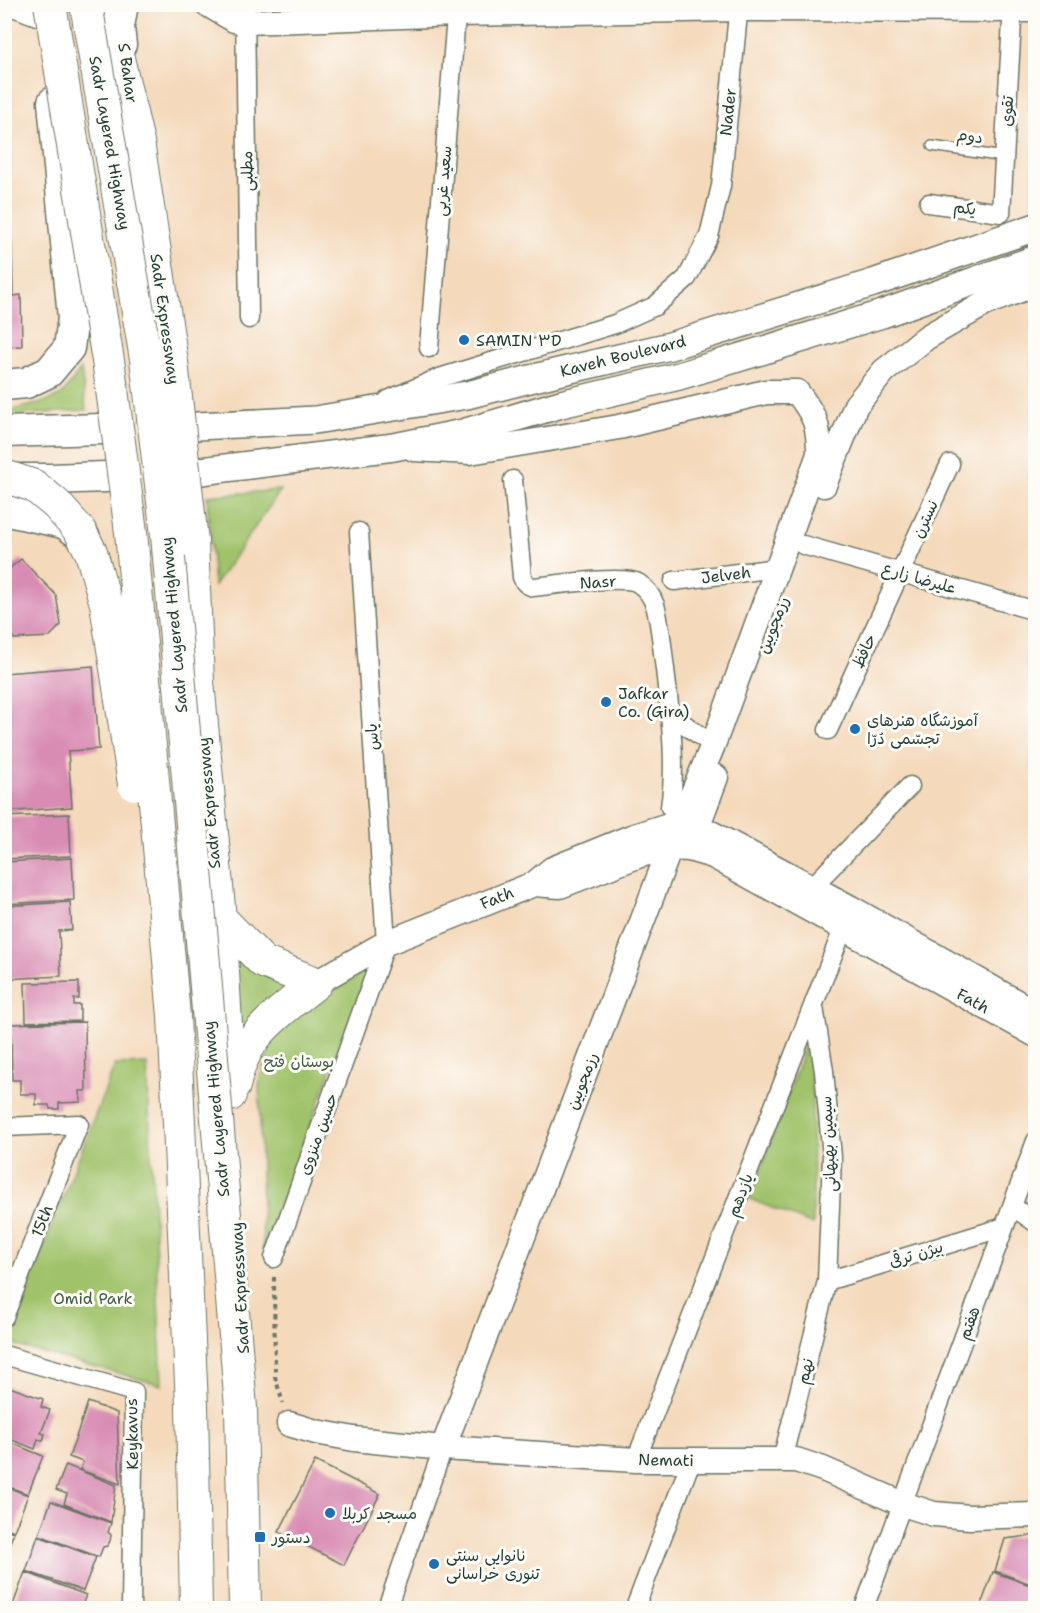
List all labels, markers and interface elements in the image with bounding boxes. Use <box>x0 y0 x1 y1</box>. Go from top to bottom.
street label: S Bahar <box>113 42 143 104</box>
street label: Sadr Layered Highway <box>84 54 136 232</box>
street label: Nader <box>715 87 741 137</box>
street label: تقوی <box>996 95 1018 127</box>
street label: دوم <box>955 124 984 150</box>
street label: سعید غربی <box>429 145 457 217</box>
street label: مطلبی <box>236 151 258 191</box>
street label: یکم <box>952 196 978 222</box>
street label: Sadr Expressway <box>145 252 185 386</box>
place label: SAMIN ۳D <box>476 330 562 351</box>
street label: Kaveh Boulevard <box>558 330 688 382</box>
marker: SAMIN ۳D <box>457 333 471 347</box>
street label: نسترن <box>907 497 943 541</box>
street label: Sadr Layered Highway <box>156 536 192 714</box>
street label: علیرضا زارع <box>879 557 958 600</box>
street label: Jelveh <box>700 562 752 588</box>
street label: Nasr <box>579 570 617 594</box>
street label: رزمجوبین <box>752 593 794 657</box>
street label: حافظ <box>847 631 881 671</box>
place label: Jafkar Co. (Gira) <box>618 683 689 722</box>
marker: Jafkar Co. (Gira) <box>599 695 613 709</box>
place label: آموزشگاه هنرهای تجسّمی دُرّا <box>867 710 979 749</box>
marker: آموزشگاه هنرهای تجسّمی دُرّا <box>848 722 862 736</box>
street label: یاس <box>361 723 383 751</box>
street label: Sadr Expressway <box>193 736 225 870</box>
street label: Fath <box>477 882 517 914</box>
street label: Fath <box>953 983 993 1019</box>
street label: Sadr Layered Highway <box>198 1020 234 1198</box>
street label: رزمجوبین <box>561 1049 603 1113</box>
park label: بوستان فتح <box>264 1051 334 1072</box>
street label: حسین منزوی <box>294 1090 342 1178</box>
street label: سیمین بهبهانی <box>815 1095 841 1193</box>
street label: یازدهم <box>722 1170 760 1221</box>
street label: 15th <box>26 1202 58 1240</box>
street label: Sadr Expressway <box>226 1222 254 1354</box>
street label: بیژن ترقی <box>886 1236 946 1272</box>
park label: Omid Park <box>53 1288 133 1309</box>
street label: هفتم <box>953 1303 987 1343</box>
street label: نهم <box>792 1356 820 1387</box>
street label: Keykavus <box>121 1398 143 1470</box>
street label: Nemati <box>638 1449 694 1471</box>
place label: مسجد کربلا <box>342 1503 417 1524</box>
marker: مسجد کربلا <box>323 1506 337 1520</box>
place label: دستور <box>270 1527 310 1548</box>
marker: دستور <box>253 1530 267 1544</box>
place label: نانوایی سنتی تنوری خراسانی <box>446 1545 540 1584</box>
marker: نانوایی سنتی تنوری خراسانی <box>427 1557 441 1571</box>

